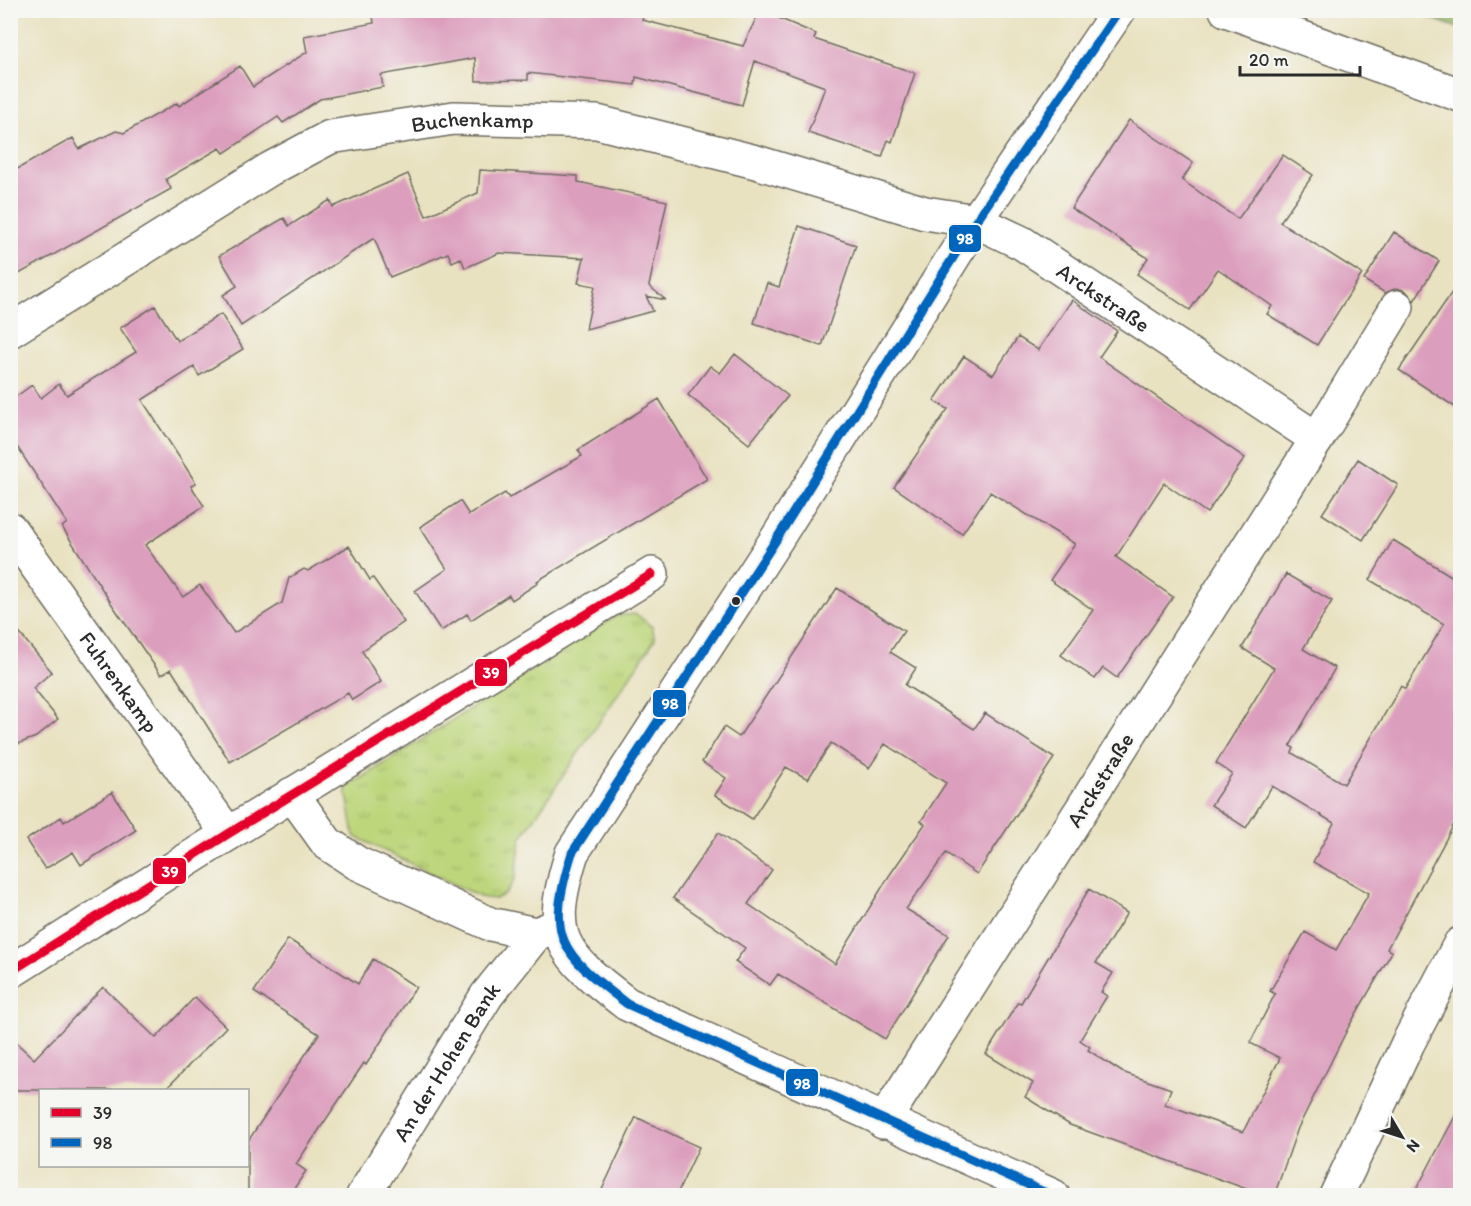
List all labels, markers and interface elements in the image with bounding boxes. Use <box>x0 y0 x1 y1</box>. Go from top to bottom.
scale bar <box>1240 39 1360 77</box>
text: 20 m <box>1249 49 1289 71</box>
street label: Buchenkamp <box>409 104 534 138</box>
line badge: 98 <box>948 224 982 253</box>
text: 98 <box>956 229 974 248</box>
street label: Arckstraße <box>1052 257 1155 338</box>
unlabelled marker <box>730 595 742 607</box>
street label: Fuhrenkamp <box>74 626 165 738</box>
line badge: 39 <box>474 658 508 687</box>
text: 39 <box>482 663 500 682</box>
line badge: 98 <box>652 689 687 718</box>
text: 98 <box>661 694 679 713</box>
street label: Arckstraße <box>1060 728 1140 832</box>
line badge: 39 <box>152 857 187 885</box>
text: 39 <box>161 862 179 881</box>
street label: An der Hohen Bank <box>387 976 506 1146</box>
line badge: 98 <box>785 1068 819 1097</box>
text: 98 <box>793 1074 811 1093</box>
legend <box>39 1089 249 1167</box>
text: 39 <box>93 1102 112 1124</box>
north arrow <box>1372 1107 1432 1167</box>
text: 98 <box>93 1132 112 1154</box>
text: N <box>1402 1136 1424 1156</box>

